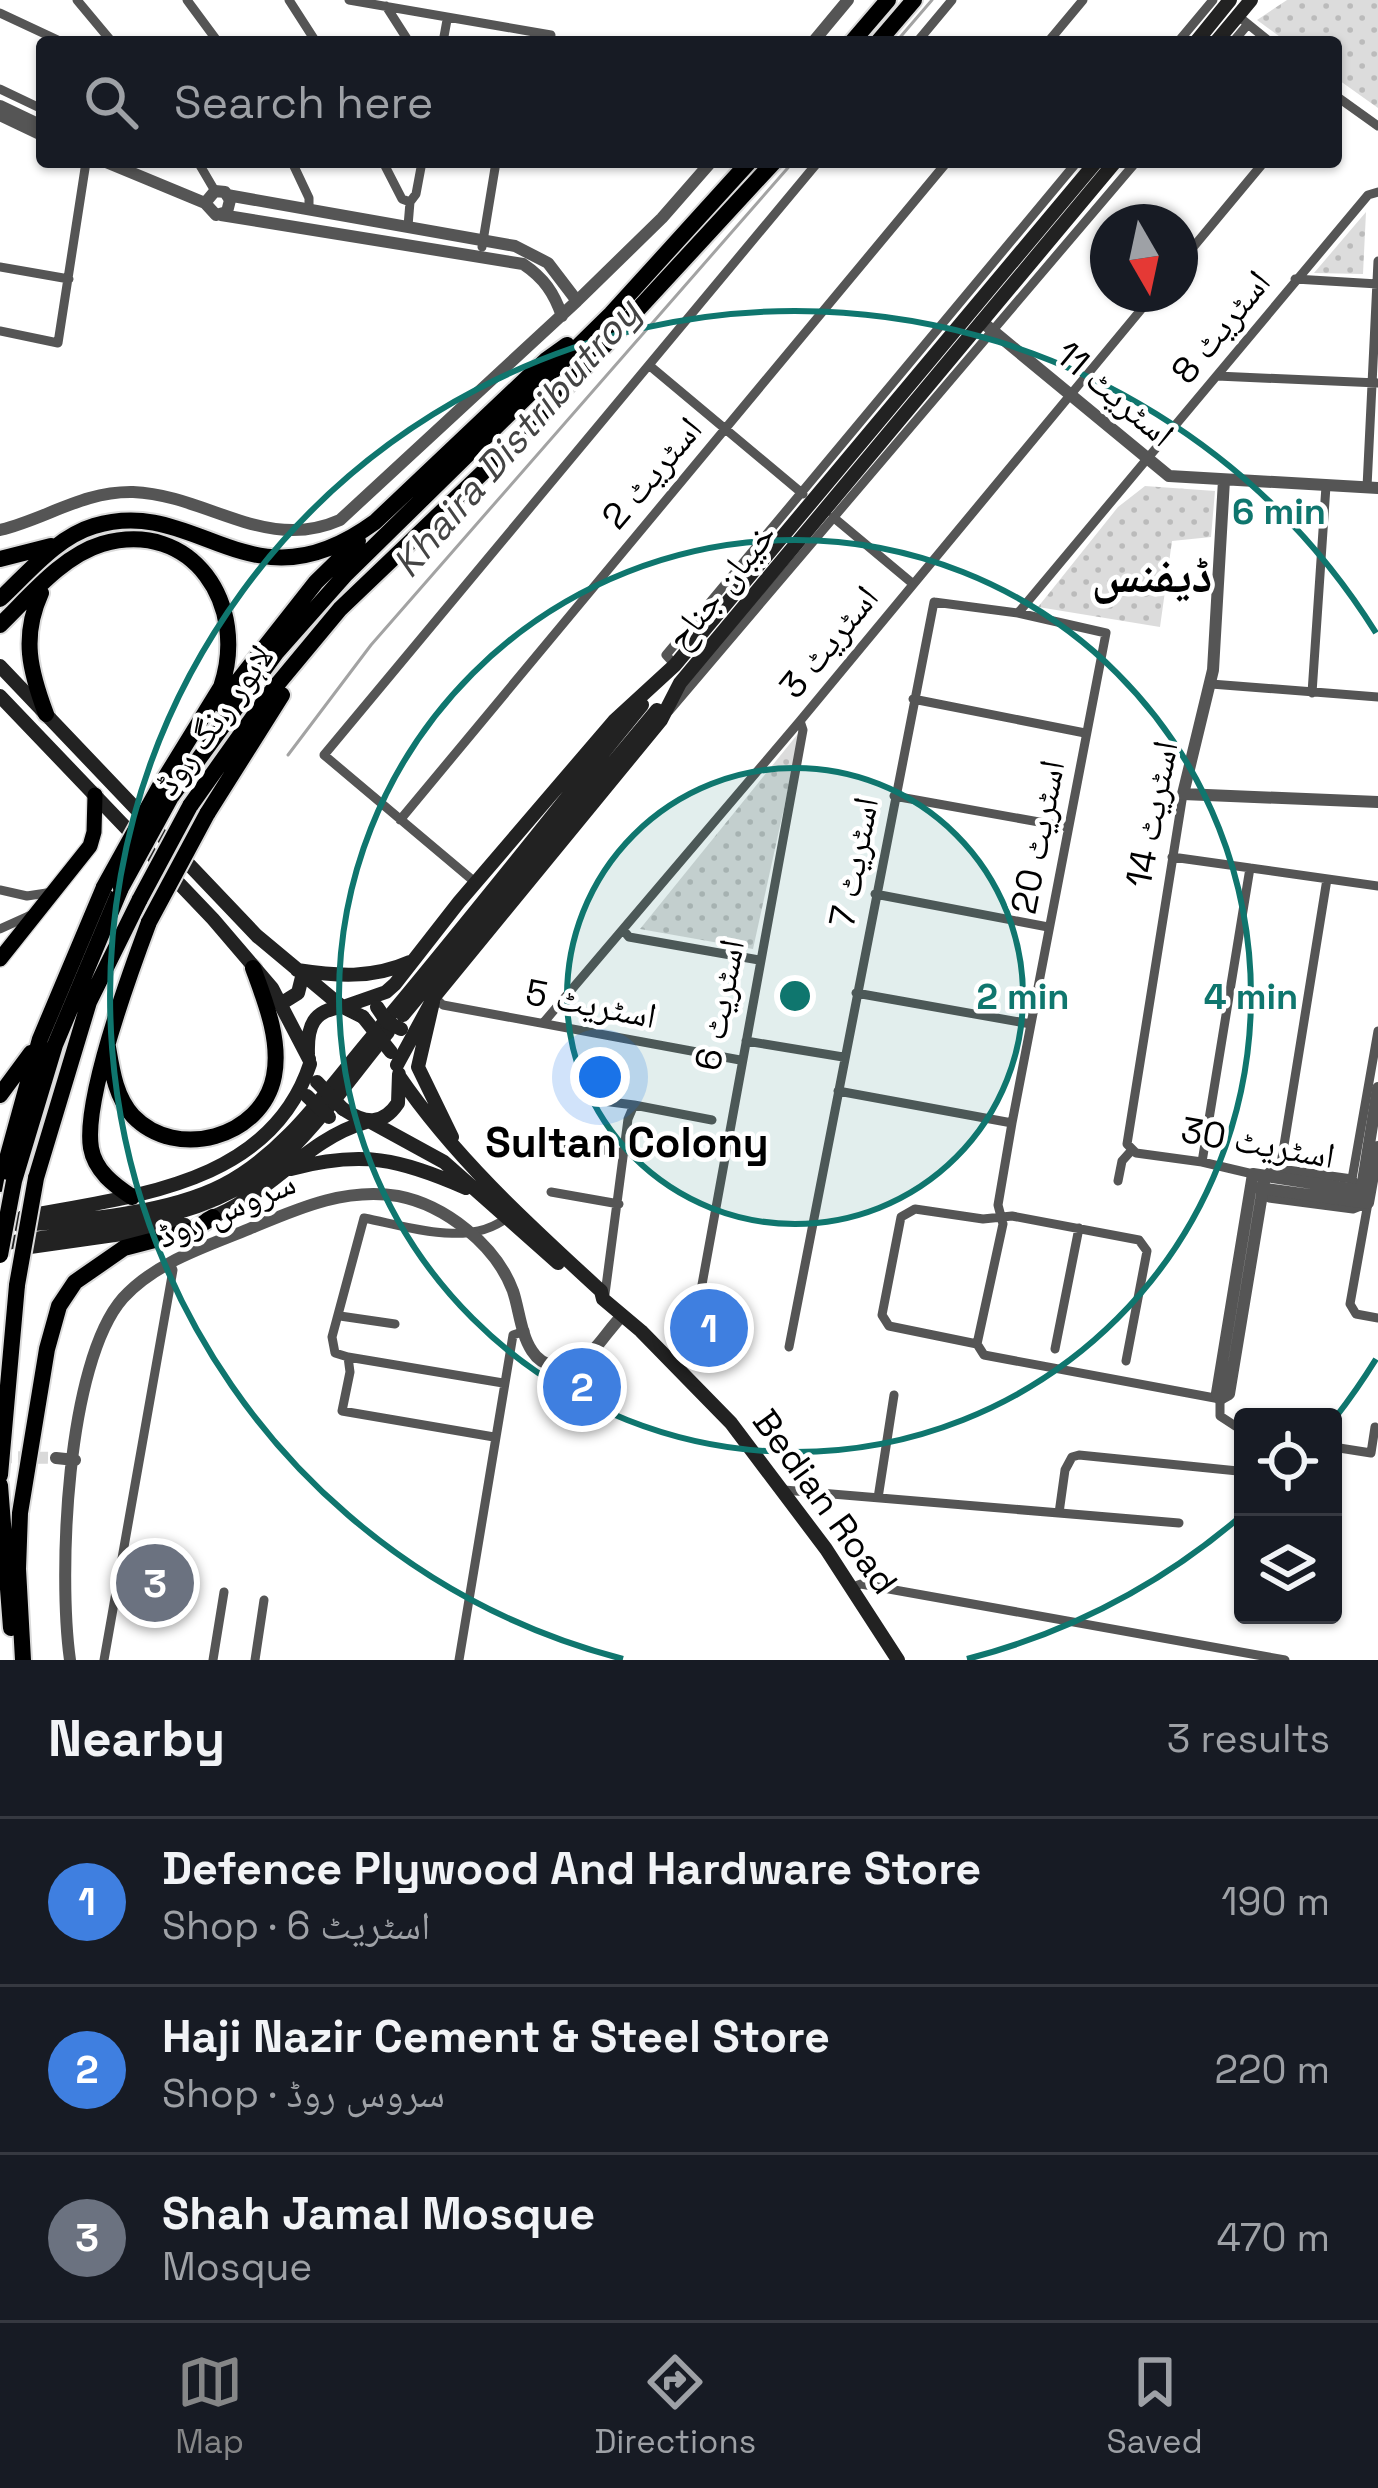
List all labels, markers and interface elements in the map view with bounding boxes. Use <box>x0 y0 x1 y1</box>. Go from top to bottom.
search box <box>36 36 1342 168</box>
icon: search <box>78 69 144 135</box>
text: Search here <box>174 74 433 131</box>
north arrow <box>1090 204 1198 312</box>
street label: اسٹریٹ 8 <box>1161 261 1281 393</box>
water label: Khaira Distributroy <box>382 287 652 587</box>
street label: اسٹریٹ 11 <box>1046 331 1184 457</box>
street label: اسٹریٹ 2 <box>592 407 712 539</box>
text: 6 min <box>1232 489 1326 535</box>
street label: خیبان جناح <box>656 513 786 659</box>
district label: ڈیفنس <box>1091 545 1213 606</box>
street label: اسٹریٹ 3 <box>769 576 889 708</box>
street label: لاہور رنگ روڈ <box>144 636 284 804</box>
street label: اسٹریٹ 14 <box>1115 737 1189 891</box>
street label: اسٹریٹ 20 <box>1001 756 1075 918</box>
street label: اسٹریٹ 7 <box>819 793 889 931</box>
street label: اسٹریٹ 6 <box>685 935 755 1075</box>
street label: اسٹریٹ 5 <box>522 969 660 1039</box>
text: 2 min <box>976 974 1070 1020</box>
text: 4 min <box>1204 974 1298 1020</box>
centre of rings <box>774 975 816 1017</box>
your location <box>570 1047 630 1107</box>
street label: اسٹریٹ 30 <box>1177 1107 1339 1179</box>
district label: Sultan Colony <box>485 1116 769 1169</box>
street label: سروس روڈ <box>150 1159 302 1259</box>
pin: 1 <box>670 1283 748 1373</box>
pin: 2 <box>543 1342 621 1432</box>
street label: Bedian Road <box>742 1401 908 1603</box>
map controls <box>1234 1408 1342 1624</box>
button: locate <box>1234 1408 1342 1516</box>
button: layers <box>1234 1516 1342 1624</box>
pin: 3 <box>116 1538 194 1628</box>
text: Nearby <box>48 1706 225 1771</box>
text: 3 results <box>1167 1714 1330 1763</box>
text: Defence Plywood And Hardware Store <box>162 1840 981 1897</box>
text: 1 <box>78 1877 96 1926</box>
text: 190 m <box>1221 1877 1330 1926</box>
text: Shop · اسٹریٹ 6 <box>162 1901 430 1950</box>
text: Haji Nazir Cement & Steel Store <box>162 2008 830 2065</box>
text: 2 <box>75 2045 99 2094</box>
text: 220 m <box>1214 2045 1330 2094</box>
text: Shop · سروس روڈ <box>162 2069 445 2118</box>
text: Shah Jamal Mosque <box>162 2185 595 2242</box>
text: 3 <box>75 2213 99 2262</box>
text: 470 m <box>1217 2213 1330 2262</box>
text: Mosque <box>162 2242 312 2291</box>
tab: Map <box>175 2349 244 2463</box>
tab: Directions <box>594 2349 756 2463</box>
tab: Saved <box>1107 2349 1203 2463</box>

